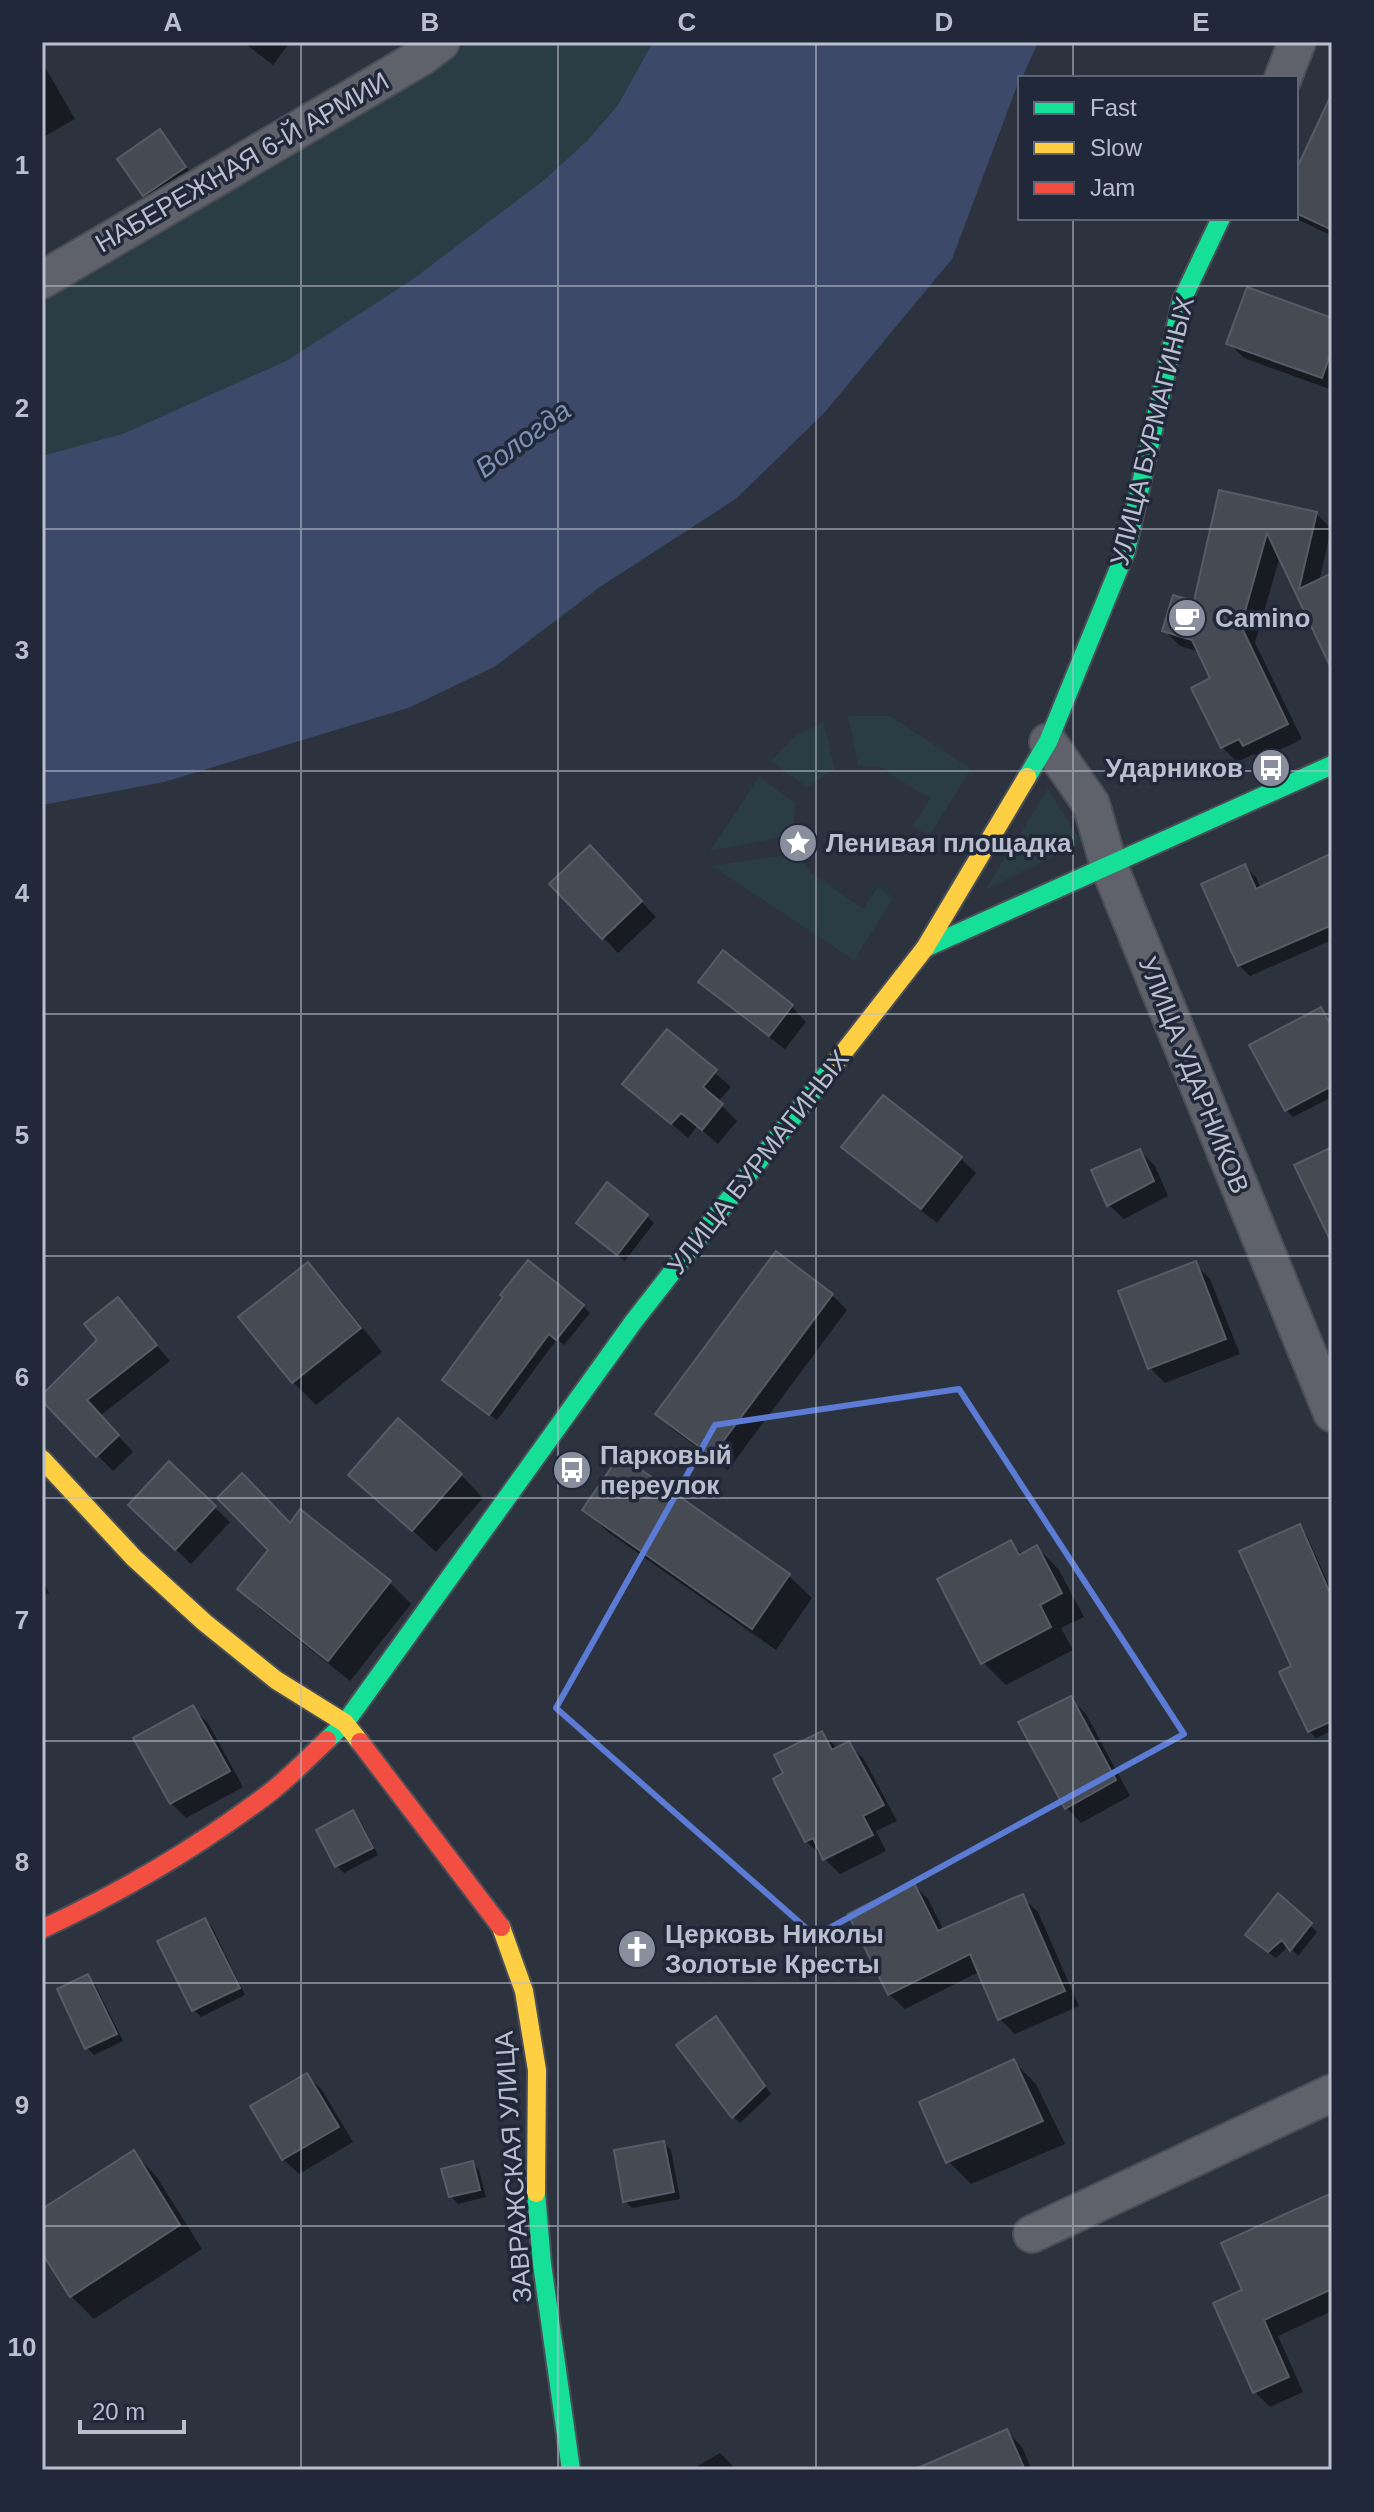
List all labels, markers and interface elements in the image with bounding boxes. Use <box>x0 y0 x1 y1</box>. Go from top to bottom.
text: A <box>164 7 183 37</box>
text: B <box>421 7 439 37</box>
text: C <box>678 7 697 37</box>
text: D <box>935 7 953 37</box>
text: E <box>1192 7 1210 37</box>
street label: НАБЕРЕЖНАЯ 6-Й АРМИИ <box>90 66 394 258</box>
legend <box>1018 76 1298 220</box>
text: Fast <box>1090 94 1137 121</box>
text: Slow <box>1090 134 1143 161</box>
text: 1 <box>15 150 29 180</box>
text: Jam <box>1090 174 1135 201</box>
street label: УЛИЦА БУРМАГИНЫХ <box>1104 293 1200 569</box>
text: 2 <box>15 393 29 423</box>
water label: Вологда <box>470 394 576 484</box>
cafe icon: Camino <box>1166 597 1208 639</box>
place label: Camino <box>1215 603 1310 633</box>
text: 3 <box>15 635 29 665</box>
bus stop icon: Ударников <box>1250 747 1292 789</box>
place label: Ударников <box>1105 753 1243 783</box>
place icon: Ленивая площадка <box>777 822 819 864</box>
place label: Ленивая площадка <box>826 828 1072 858</box>
text: 4 <box>15 878 30 908</box>
street label: УЛИЦА УДАРНИКОВ <box>1133 952 1255 1198</box>
street label: УЛИЦА БУРМАГИНЫХ <box>661 1044 855 1280</box>
text: 5 <box>15 1120 29 1150</box>
text: 6 <box>15 1362 29 1392</box>
place label: Парковый переулок <box>600 1440 732 1500</box>
bus stop icon: Парковый переулок <box>551 1449 593 1491</box>
text: 7 <box>15 1605 29 1635</box>
text: 8 <box>15 1847 29 1877</box>
place label: Церковь Николы Золотые Кресты <box>665 1919 884 1979</box>
church icon: Церковь Николы Золотые Кресты <box>616 1928 658 1970</box>
street label: ЗАВРАЖСКАЯ УЛИЦА <box>488 2029 537 2304</box>
text: 9 <box>15 2090 29 2120</box>
text: 10 <box>8 2332 36 2362</box>
scale bar <box>80 2384 184 2434</box>
text: 20 m <box>92 2398 145 2425</box>

